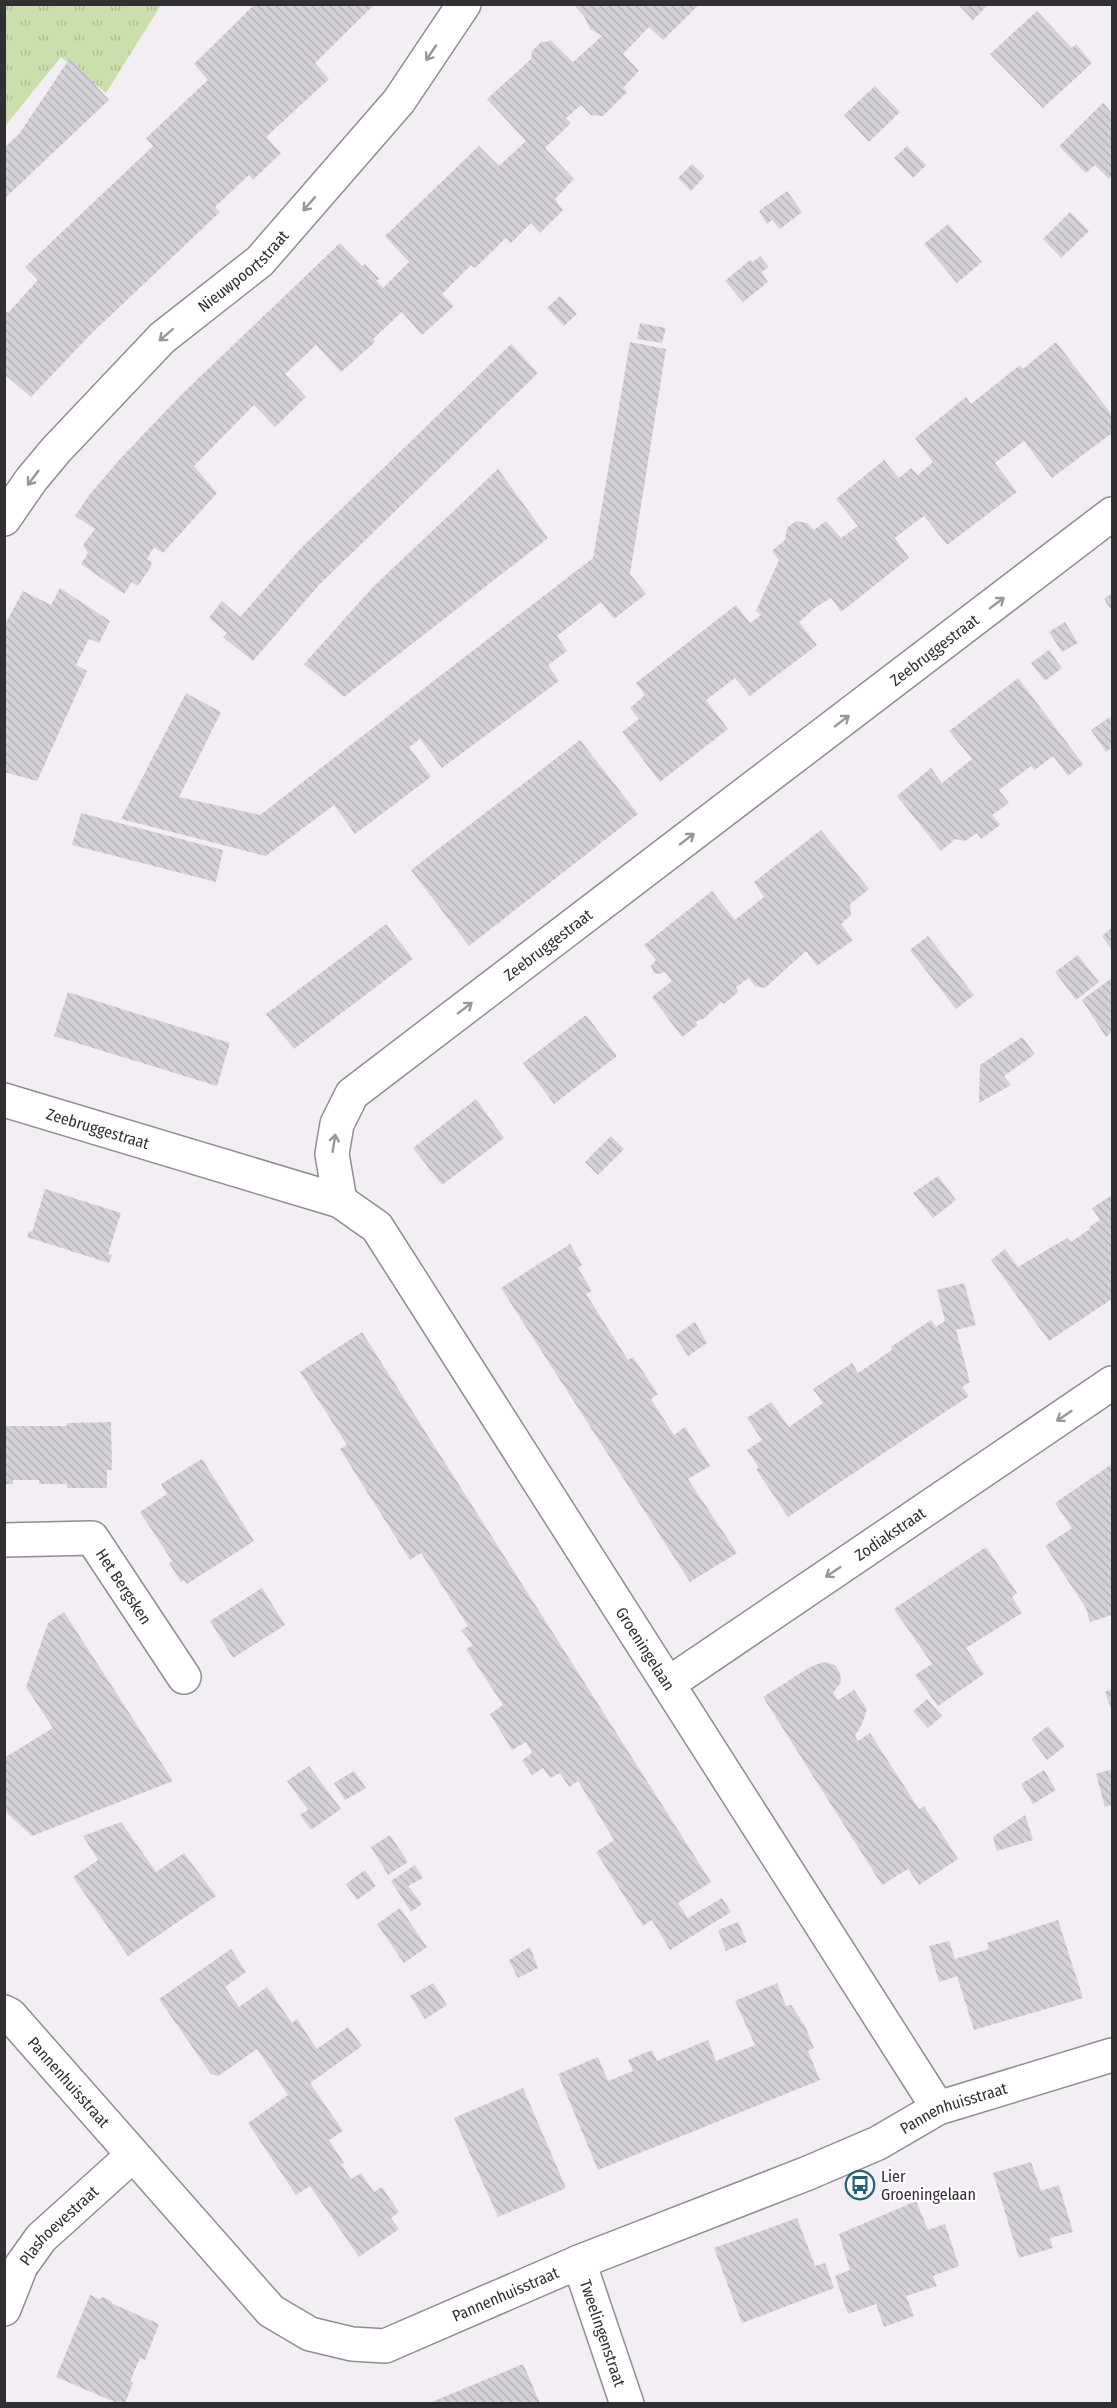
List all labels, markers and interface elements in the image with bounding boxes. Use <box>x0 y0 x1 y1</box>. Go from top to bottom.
one-way arrow <box>425 44 437 60</box>
one-way arrow <box>302 196 316 211</box>
street label: Nieuwpoortstraat <box>194 225 293 316</box>
one-way arrow <box>158 329 174 342</box>
one-way arrow <box>27 470 40 486</box>
one-way arrow <box>988 596 1004 609</box>
street label: Zeebruggestraat <box>886 609 983 689</box>
one-way arrow <box>833 714 849 727</box>
one-way arrow <box>678 833 694 846</box>
street label: Zeebruggestraat <box>500 904 596 984</box>
one-way arrow <box>457 1002 473 1015</box>
street label: Zeebruggestraat <box>44 1104 152 1153</box>
one-way arrow <box>329 1134 340 1154</box>
one-way arrow <box>1055 1409 1072 1422</box>
street label: Zodiakstraat <box>851 1502 930 1564</box>
street label: Het Bergsken <box>92 1545 156 1628</box>
one-way arrow <box>825 1566 841 1578</box>
street label: Groeningelaan <box>612 1604 679 1694</box>
street label: Pannenhuisstraat <box>24 2033 114 2132</box>
street label: Pannenhuisstraat <box>896 2078 1010 2138</box>
place label: Lier Groeningelaan <box>881 2167 976 2204</box>
bus stop icon: Lier Groeningelaan <box>844 2169 876 2201</box>
street label: Plashoevestraat <box>15 2181 103 2269</box>
street label: Pannenhuisstraat <box>449 2262 562 2325</box>
street label: Tweelingenstraat <box>576 2277 630 2390</box>

